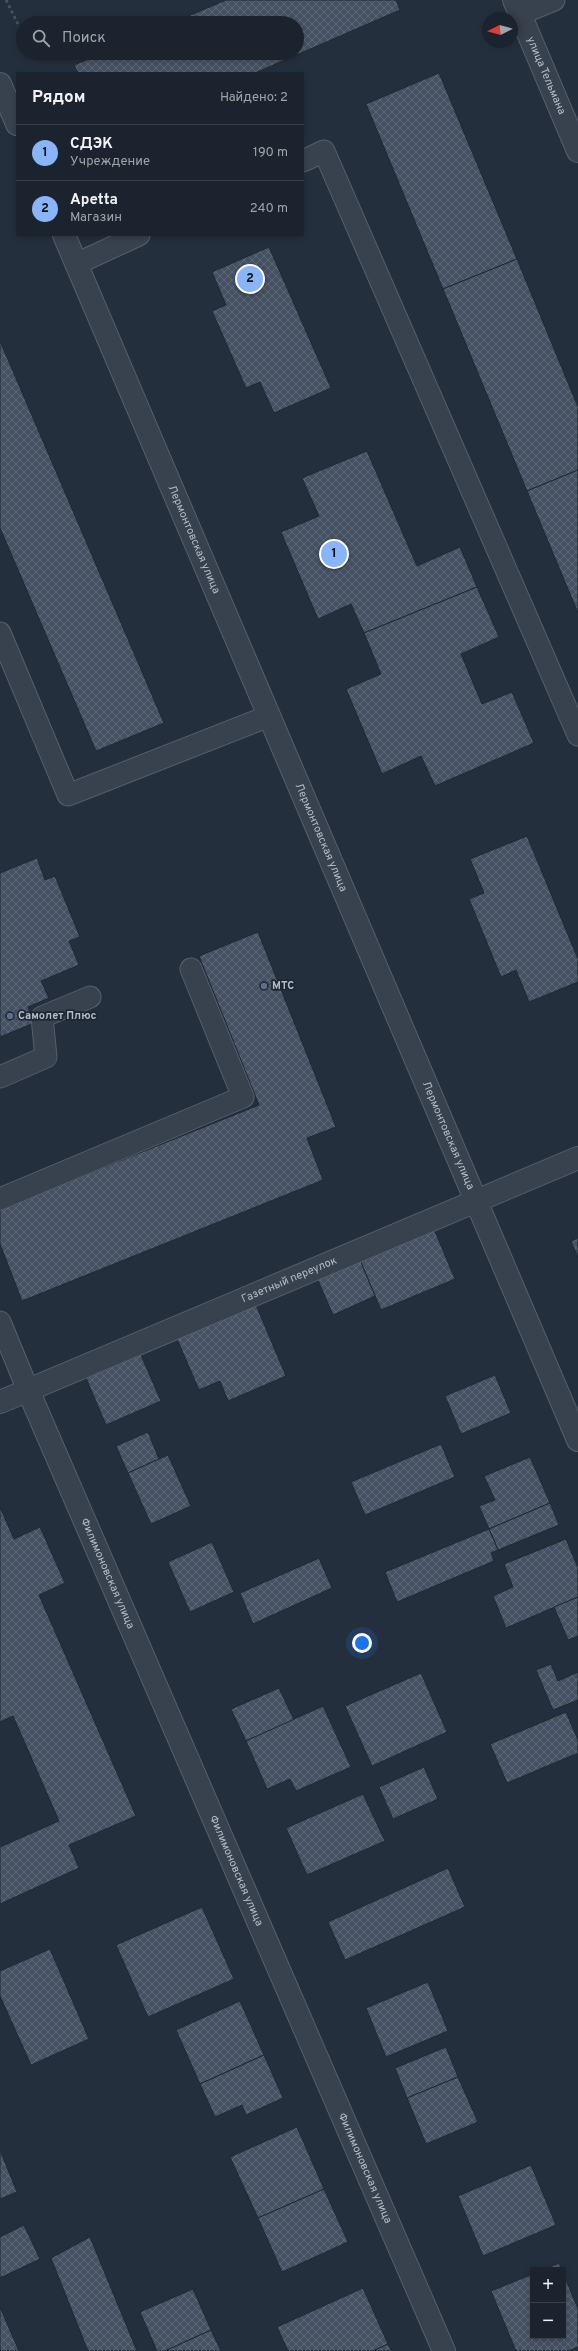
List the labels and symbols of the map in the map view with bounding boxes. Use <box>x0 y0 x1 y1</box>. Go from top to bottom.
north arrow <box>482 12 518 48</box>
street label: улица Тельмана <box>523 34 569 117</box>
pin: 2 <box>237 264 263 294</box>
street label: Лермонтовская улица <box>165 483 223 596</box>
pin: 1 <box>321 539 347 569</box>
street label: Лермонтовская улица <box>292 781 350 894</box>
place label: МТС <box>272 979 294 993</box>
marker: МТС <box>259 981 269 991</box>
place label: Самолет Плюс <box>18 1009 97 1023</box>
marker: Самолет Плюс <box>5 1011 15 1021</box>
street label: Лермонтовская улица <box>419 1079 478 1192</box>
street label: Газетный переулок <box>239 1254 339 1306</box>
street label: Филимоновская улица <box>77 1516 138 1631</box>
your location <box>352 1633 372 1653</box>
street label: Филимоновская улица <box>206 1813 266 1929</box>
street label: Филимоновская улица <box>335 2111 395 2226</box>

